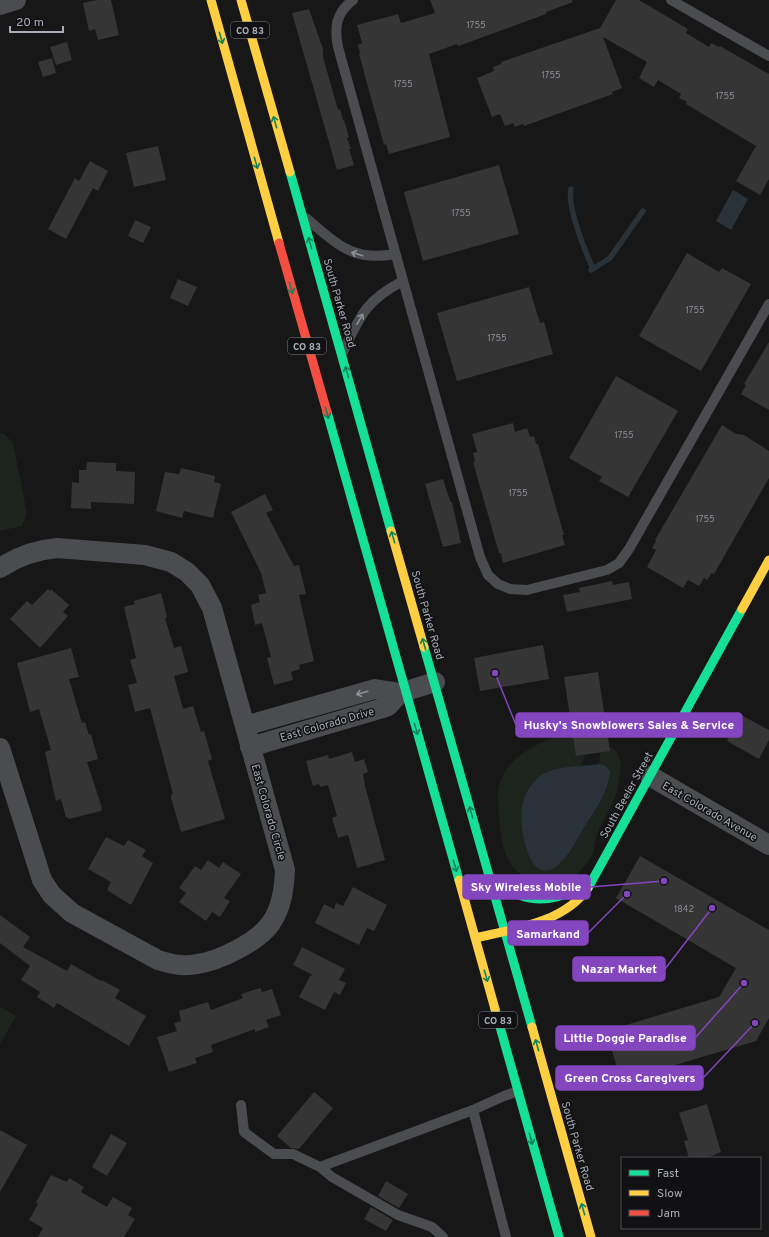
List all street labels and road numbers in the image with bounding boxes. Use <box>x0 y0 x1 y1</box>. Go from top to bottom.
road number: CO 83 <box>231 22 269 38</box>
street label: South Parker Road <box>320 257 358 350</box>
road number: CO 83 <box>288 338 326 354</box>
street label: South Parker Road <box>408 569 446 662</box>
street label: East Colorado Drive <box>279 705 376 745</box>
street label: South Beeler Street <box>597 750 656 841</box>
street label: East Colorado Circle <box>248 763 289 862</box>
street label: East Colorado Avenue <box>659 779 760 845</box>
road number: CO 83 <box>479 1012 517 1028</box>
street label: South Parker Road <box>558 1100 596 1193</box>

